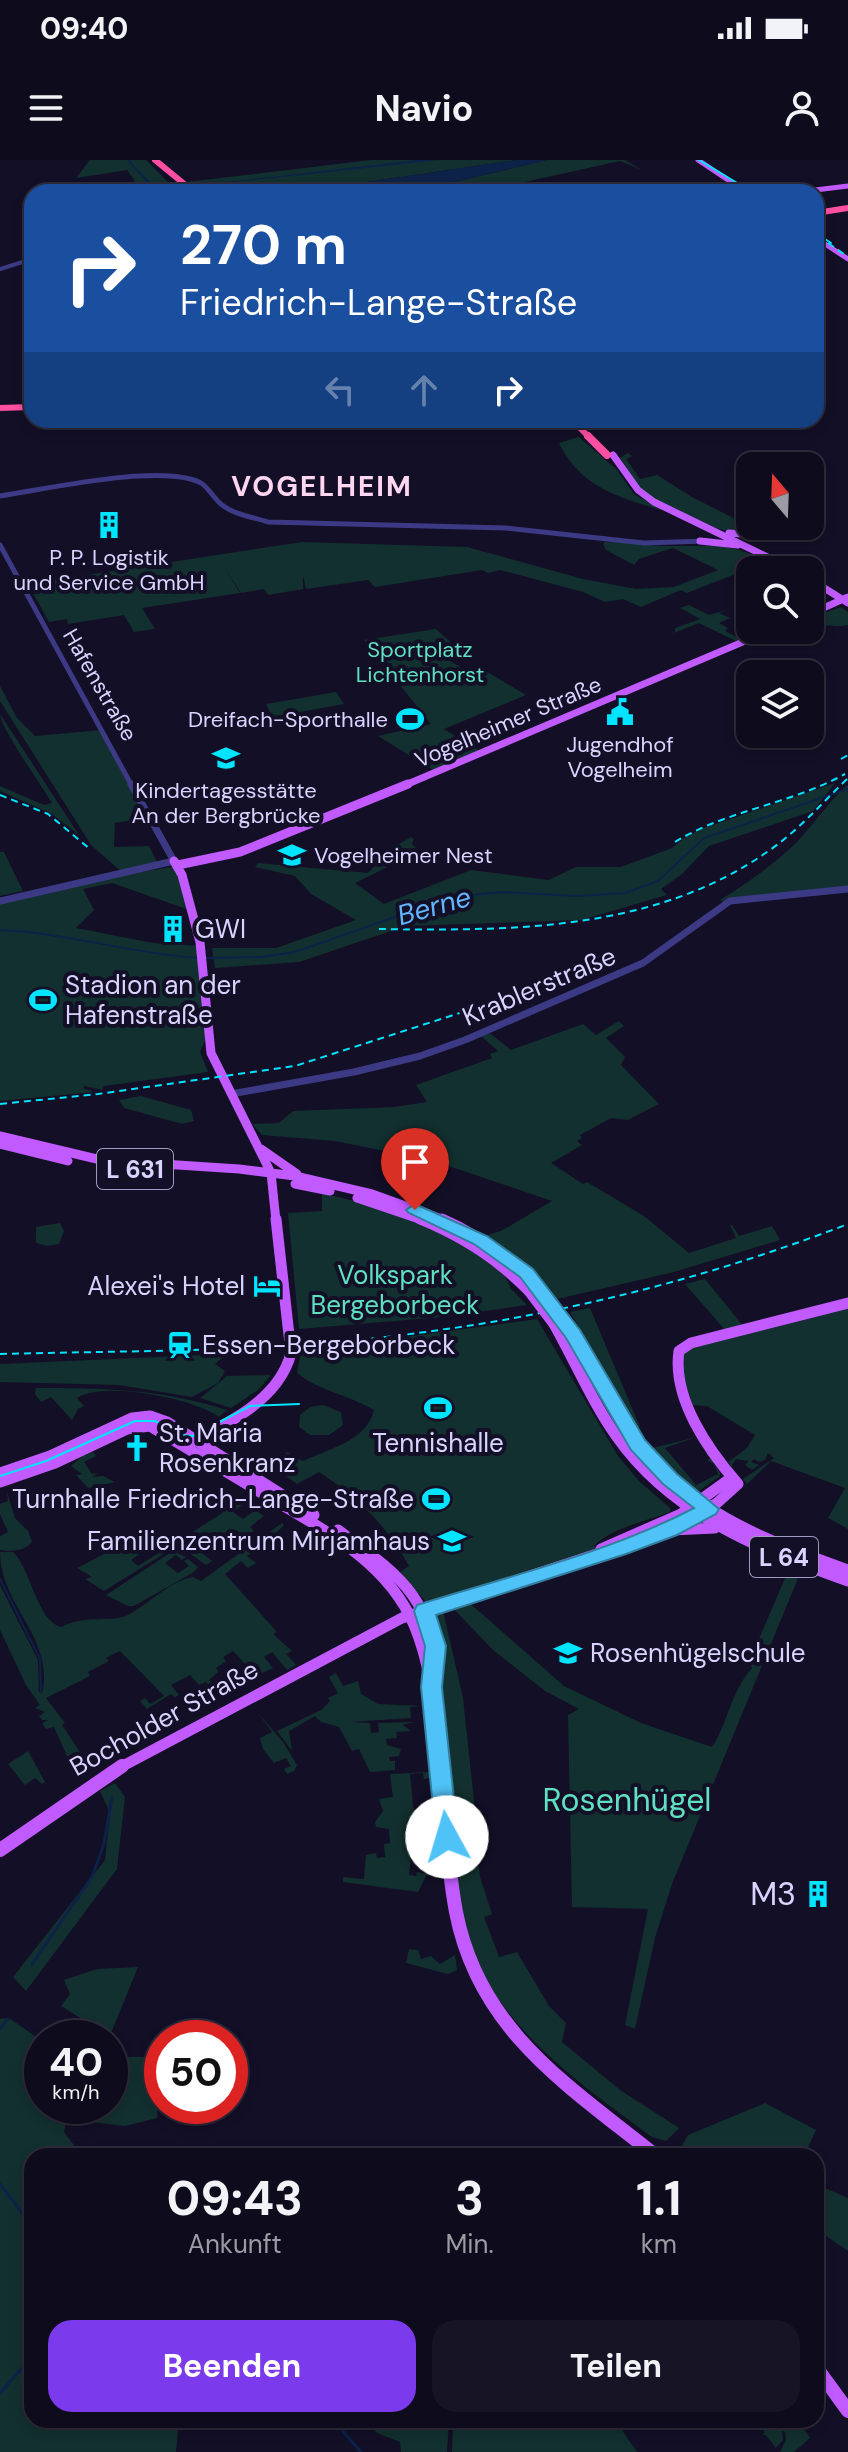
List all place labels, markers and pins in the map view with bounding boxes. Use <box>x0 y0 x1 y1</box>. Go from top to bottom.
building icon: P. P. Logistik und Service GmbH <box>94 510 124 540</box>
place label: P. P. Logistik und Service GmbH <box>13 543 205 597</box>
public building icon: Jugendhof Vogelheim <box>605 697 635 727</box>
sports icon: Dreifach-Sporthalle <box>395 704 425 734</box>
place label: Dreifach-Sporthalle <box>188 705 388 734</box>
place label: Jugendhof Vogelheim <box>566 730 674 784</box>
school or university icon: Kindertagesstätte An der Bergbrücke <box>211 743 241 773</box>
place label: Kindertagesstätte An der Bergbrücke <box>131 776 321 830</box>
school or university icon: Vogelheimer Nest <box>277 840 307 870</box>
place label: Vogelheimer Nest <box>314 841 493 870</box>
place label: GWI <box>195 912 246 946</box>
building icon: GWI <box>158 914 188 944</box>
place label: Stadion an der Hafenstraße <box>65 968 241 1032</box>
sports icon: Stadion an der Hafenstraße <box>28 985 58 1015</box>
pin <box>381 1128 449 1210</box>
place label: Alexei's Hotel <box>87 1269 245 1303</box>
hotel icon: Alexei's Hotel <box>252 1271 282 1301</box>
place label: Essen-Bergeborbeck <box>202 1328 455 1362</box>
station icon: Essen-Bergeborbeck <box>165 1330 195 1360</box>
sports icon: Tennishalle <box>423 1393 453 1423</box>
place label: St. Maria Rosenkranz <box>159 1416 296 1480</box>
place label: Tennishalle <box>372 1426 504 1460</box>
church icon: St. Maria Rosenkranz <box>122 1433 152 1463</box>
place label: Turnhalle Friedrich-Lange-Straße <box>12 1482 414 1516</box>
sports icon: Turnhalle Friedrich-Lange-Straße <box>421 1484 451 1514</box>
place label: Familienzentrum Mirjamhaus <box>87 1524 430 1558</box>
school or university icon: Familienzentrum Mirjamhaus <box>437 1526 467 1556</box>
place label: Rosenhügelschule <box>590 1636 806 1670</box>
school or university icon: Rosenhügelschule <box>553 1638 583 1668</box>
place label: M3 <box>750 1873 796 1915</box>
building icon: M3 <box>803 1879 833 1909</box>

